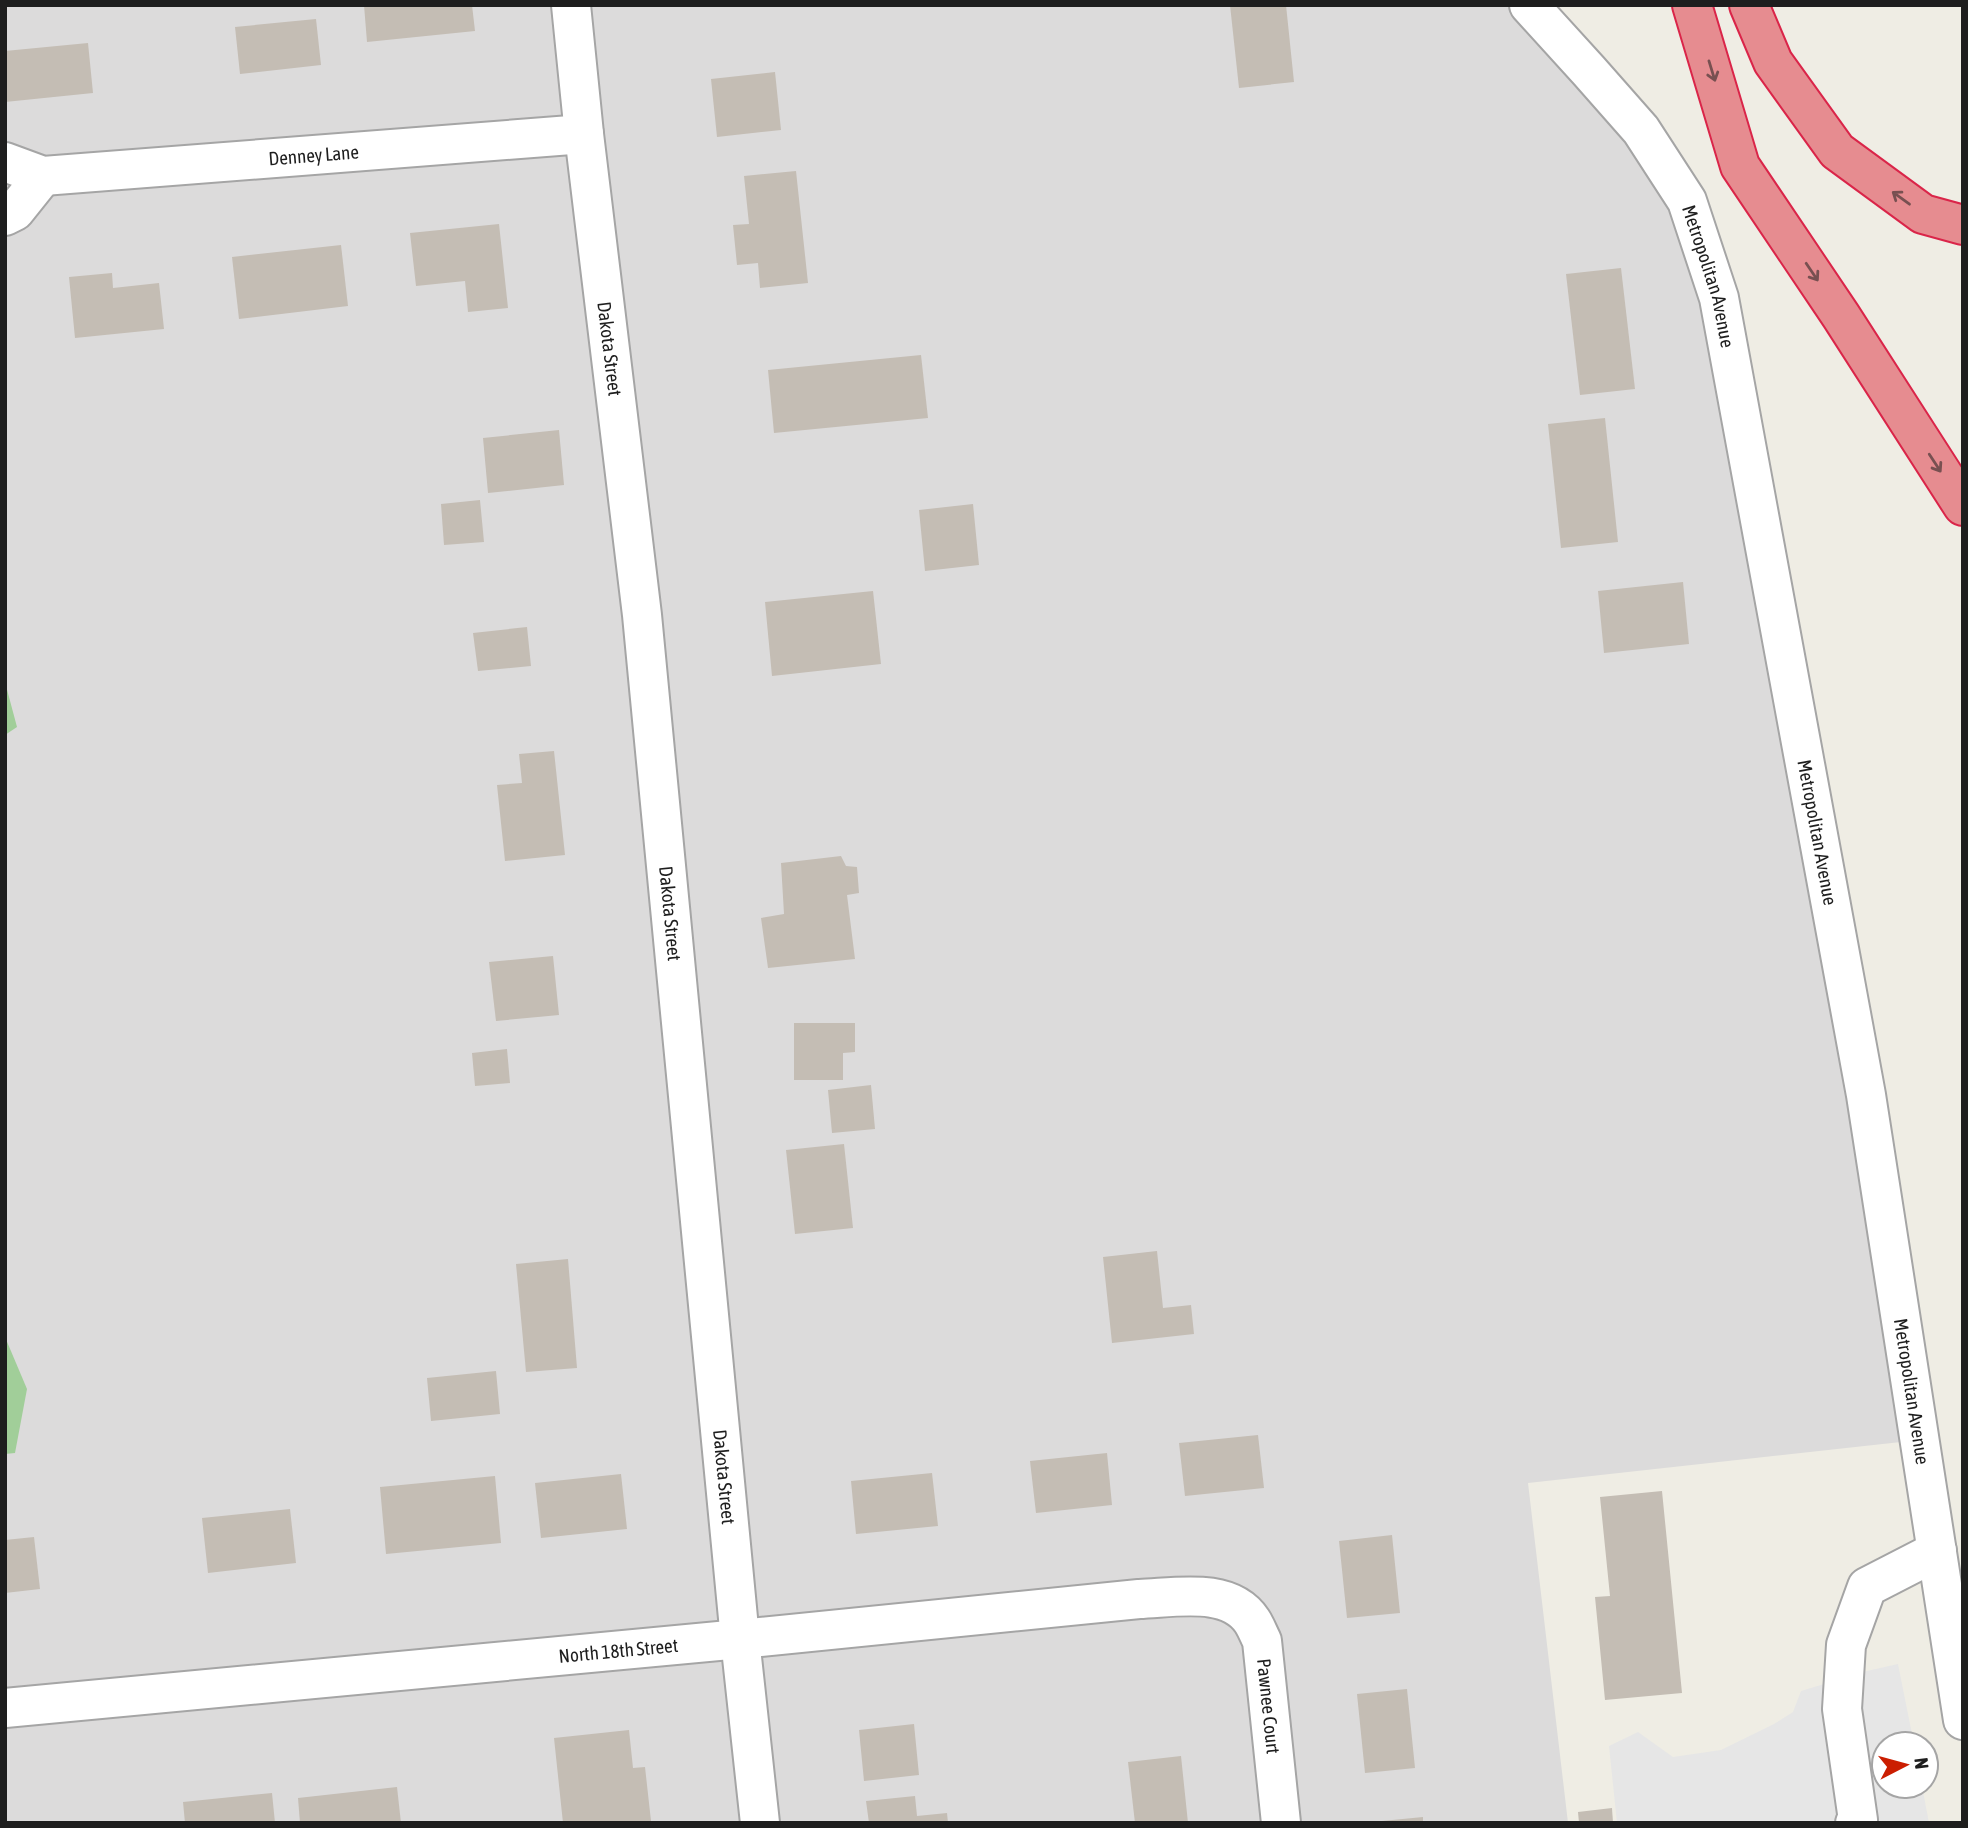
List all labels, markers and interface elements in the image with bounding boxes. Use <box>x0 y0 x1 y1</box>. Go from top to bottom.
one-way arrow <box>1706 59 1719 81</box>
street label: Denney Lane <box>268 141 360 169</box>
one-way arrow <box>1892 191 1911 205</box>
street label: Metropolitan Avenue <box>1678 202 1739 349</box>
one-way arrow <box>1804 262 1819 281</box>
street label: Dakota Street <box>593 300 627 397</box>
one-way arrow <box>1928 453 1943 472</box>
street label: Metropolitan Avenue <box>1793 758 1842 907</box>
street label: Dakota Street <box>655 865 686 962</box>
street label: Metropolitan Avenue <box>1890 1317 1934 1466</box>
street label: Dakota Street <box>709 1429 740 1525</box>
street label: North 18th Street <box>558 1634 679 1667</box>
street label: Pawnee Court <box>1253 1658 1285 1755</box>
north arrow <box>1870 1730 1940 1800</box>
text: N <box>1910 1756 1933 1770</box>

